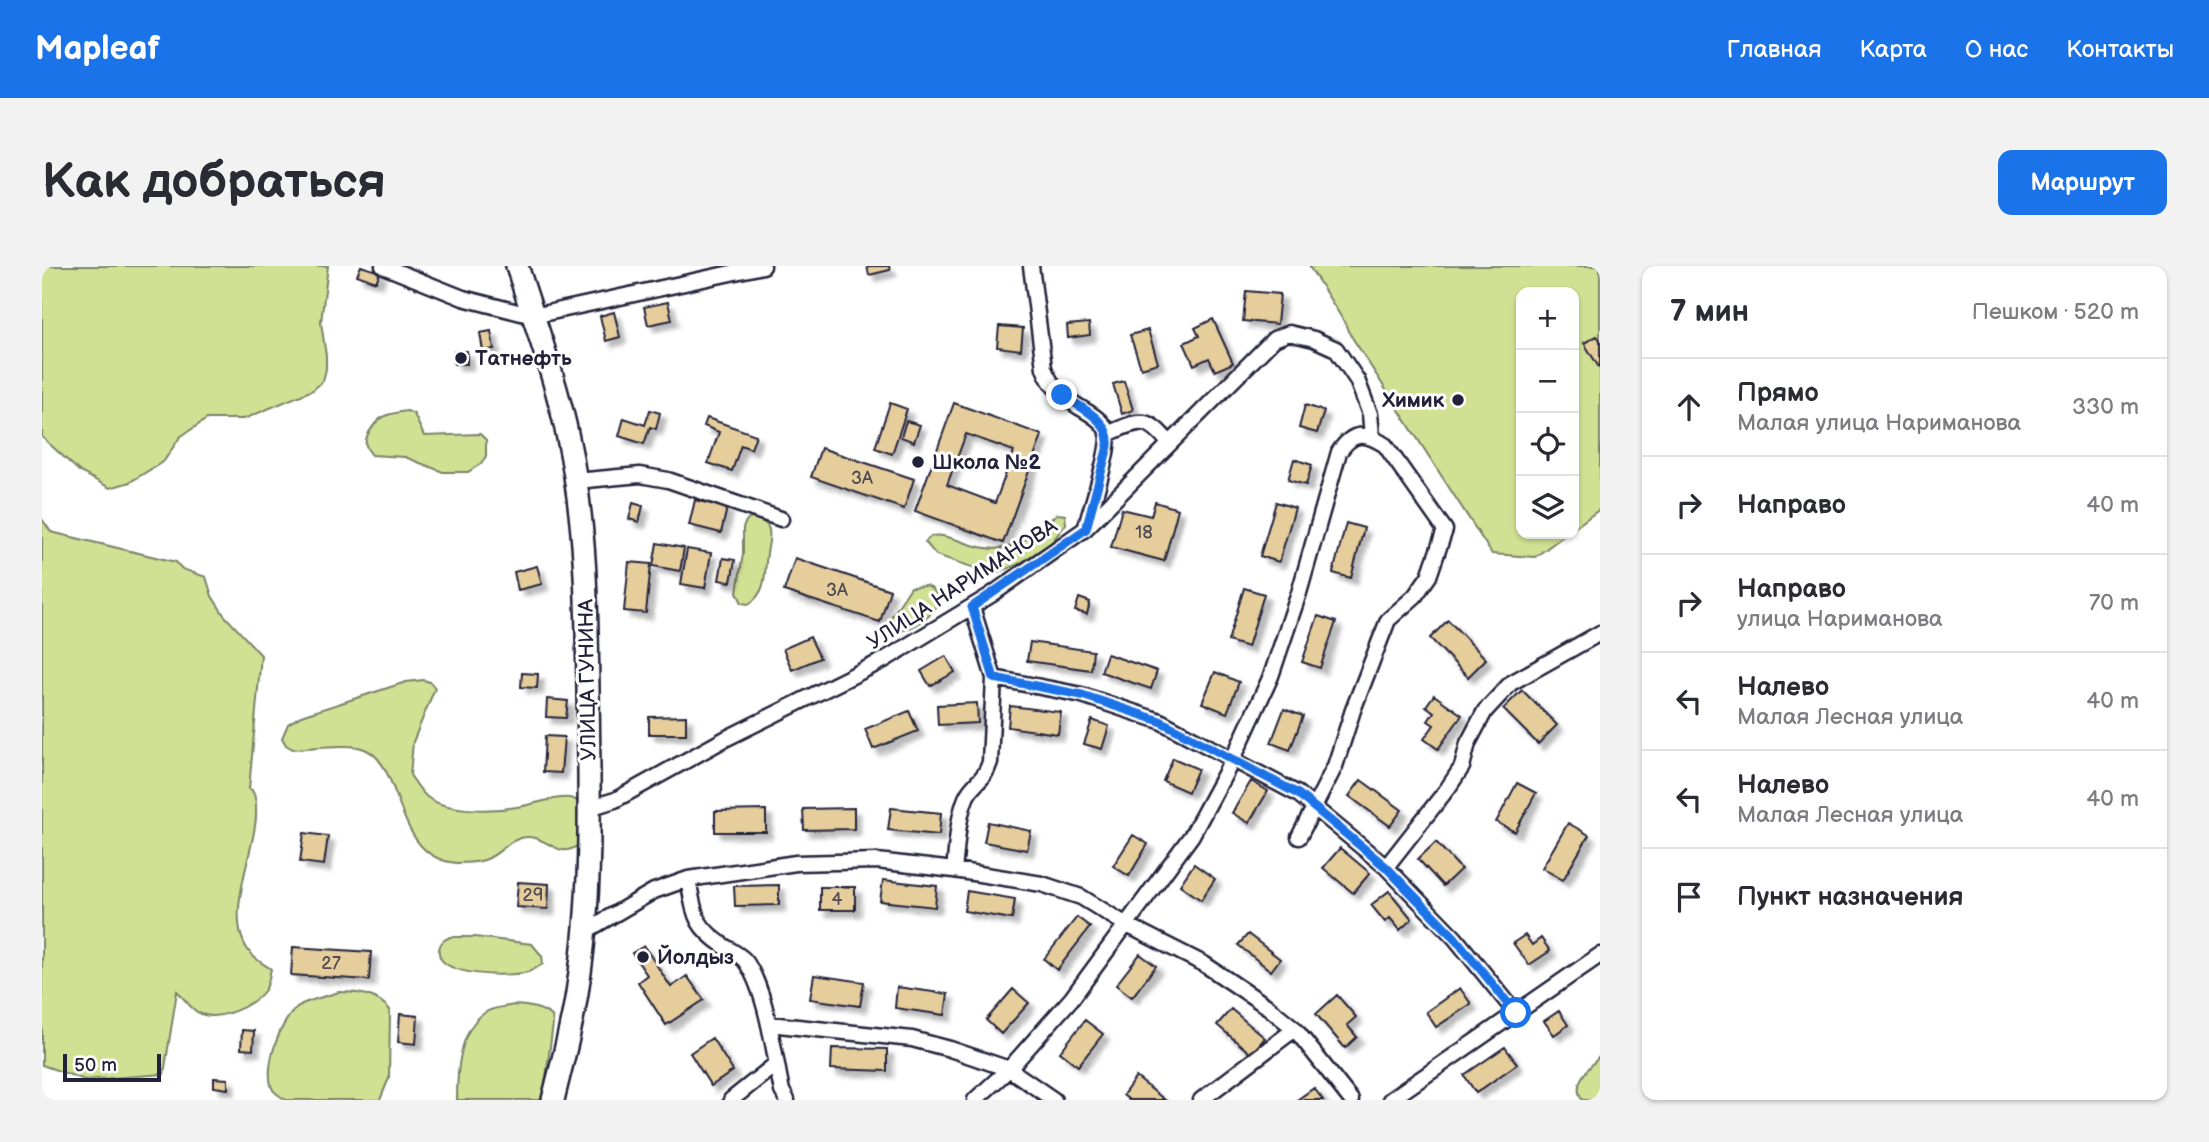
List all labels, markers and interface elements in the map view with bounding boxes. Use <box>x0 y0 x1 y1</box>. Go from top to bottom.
text: Mapleaf <box>35 29 160 69</box>
text: Главная <box>1727 35 1821 64</box>
text: Карта <box>1859 35 1927 64</box>
text: О нас <box>1965 35 2028 64</box>
text: Контакты <box>2066 35 2174 64</box>
button: Маршрут <box>1998 150 2167 215</box>
text: Как добраться <box>42 153 386 212</box>
map controls <box>1516 287 1579 539</box>
button: + <box>1516 287 1579 350</box>
text: 7 мин <box>1670 294 1749 330</box>
text: Пешком · 520 m <box>1972 298 2139 326</box>
place label: Татнефть <box>475 346 572 371</box>
marker: Татнефть <box>453 350 469 366</box>
button: − <box>1516 350 1579 413</box>
text: Прямо <box>1737 378 1819 409</box>
route end <box>1046 379 1077 410</box>
place label: Химик <box>1381 388 1445 413</box>
icon: ahead <box>1670 388 1708 426</box>
marker: Химик <box>1450 392 1466 408</box>
text: 330 m <box>2072 393 2139 421</box>
text: Малая улица Нариманова <box>1737 409 2021 437</box>
button: locate <box>1516 413 1579 476</box>
place label: Школа №2 <box>932 450 1041 475</box>
marker: Школа №2 <box>910 454 926 470</box>
house number: 3А <box>851 468 873 489</box>
button: layers <box>1516 476 1579 539</box>
icon: right <box>1670 486 1708 524</box>
text: Направо <box>1737 490 1846 521</box>
text: 40 m <box>2086 491 2139 519</box>
street label: УЛИЦА НАРИМАНОВА <box>863 514 1062 655</box>
house number: 18 <box>1135 522 1153 543</box>
text: Направо <box>1737 574 1846 605</box>
house number: 3А <box>826 580 848 601</box>
icon: right <box>1670 584 1708 622</box>
text: 70 m <box>2089 589 2139 617</box>
street label: УЛИЦА ГУНИНА <box>574 599 601 761</box>
text: улица Нариманова <box>1737 605 1943 633</box>
text: Налево <box>1737 672 1829 703</box>
icon: left <box>1670 682 1708 720</box>
text: 40 m <box>2086 687 2139 715</box>
text: Малая Лесная улица <box>1737 703 1963 731</box>
text: Налево <box>1737 770 1829 801</box>
icon: left <box>1670 780 1708 818</box>
text: 40 m <box>2086 785 2139 813</box>
text: Малая Лесная улица <box>1737 801 1963 829</box>
icon: arrive <box>1670 878 1708 916</box>
text: Пункт назначения <box>1737 882 1963 913</box>
house number: 29 <box>522 885 544 906</box>
house number: 4 <box>832 889 843 910</box>
place label: Йолдыз <box>657 944 734 970</box>
marker: Йолдыз <box>635 949 651 965</box>
house number: 27 <box>321 953 341 974</box>
route start <box>1500 997 1531 1028</box>
scale bar <box>63 1051 161 1083</box>
text: 50 m <box>74 1054 117 1077</box>

